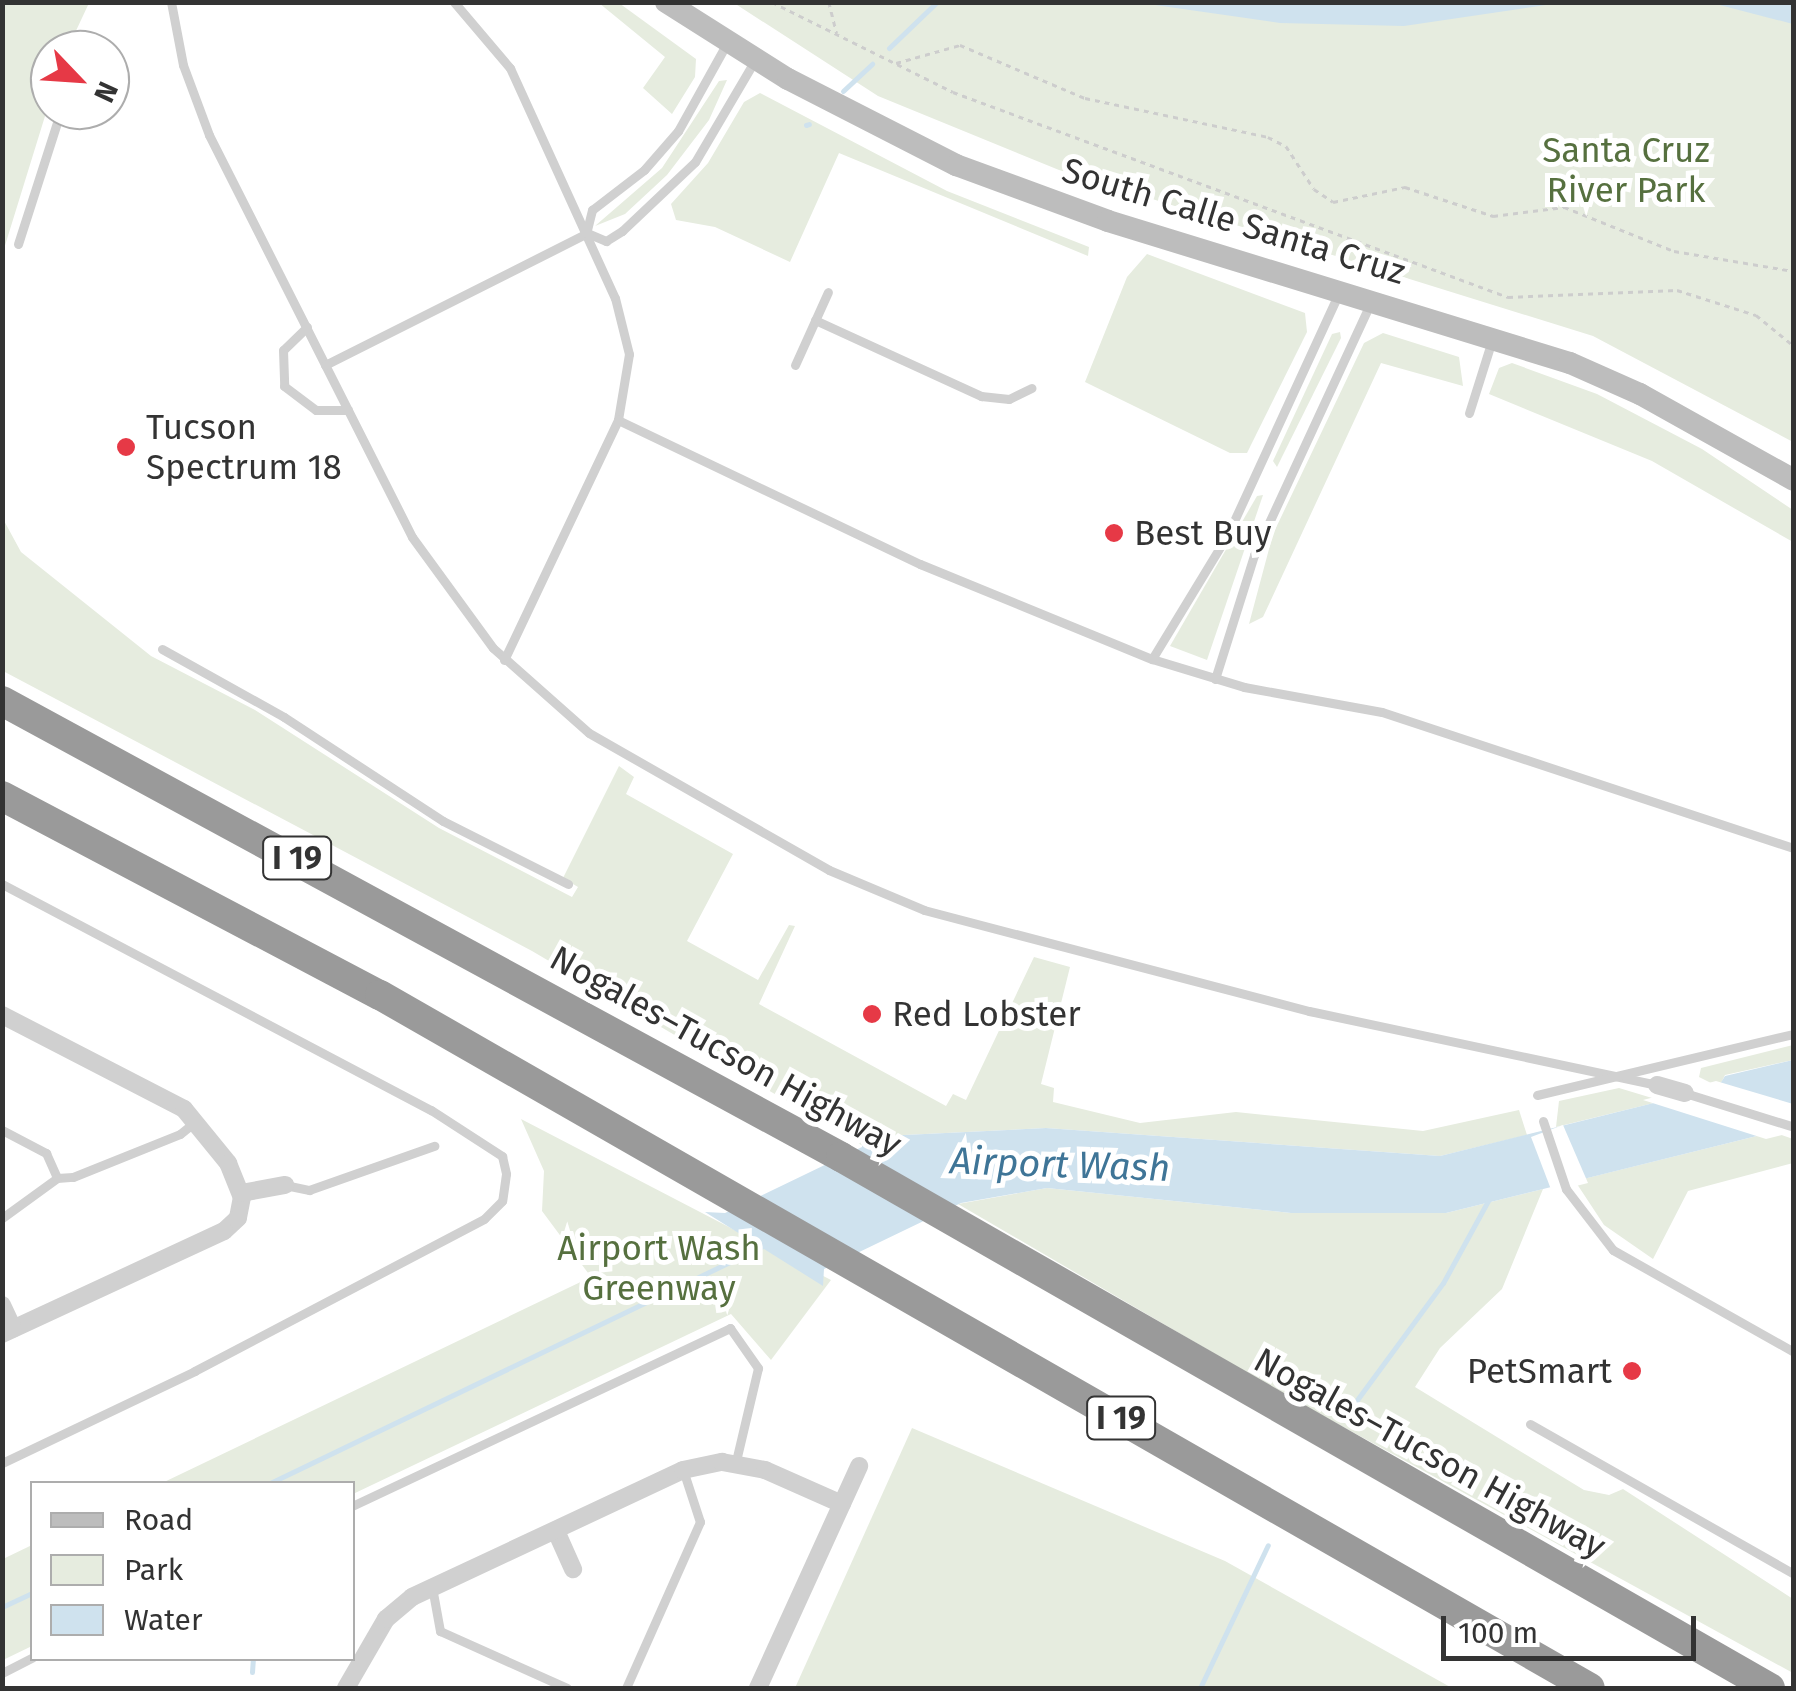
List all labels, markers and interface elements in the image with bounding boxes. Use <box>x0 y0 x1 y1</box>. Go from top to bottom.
north arrow <box>30 30 130 130</box>
text: N <box>87 77 125 107</box>
park label: Santa Cruz River Park <box>1542 129 1710 211</box>
street label: South Calle Santa Cruz <box>1057 149 1411 293</box>
place label: Tucson Spectrum 18 <box>146 406 342 488</box>
marker: Tucson Spectrum 18 <box>115 436 137 458</box>
place label: Best Buy <box>1134 512 1271 554</box>
marker: Best Buy <box>1103 522 1125 544</box>
road number: I 19 <box>262 831 332 885</box>
street label: Nogales–Tucson Highway <box>543 937 909 1165</box>
place label: Red Lobster <box>892 993 1081 1035</box>
marker: Red Lobster <box>861 1003 883 1025</box>
water label: Airport Wash <box>949 1138 1171 1192</box>
park label: Airport Wash Greenway <box>557 1227 761 1309</box>
street label: Nogales–Tucson Highway <box>1247 1339 1613 1567</box>
place label: PetSmart <box>1467 1350 1612 1392</box>
marker: PetSmart <box>1621 1360 1643 1382</box>
road number: I 19 <box>1086 1391 1156 1445</box>
legend <box>30 1481 355 1661</box>
text: Road <box>124 1502 193 1538</box>
text: Park <box>124 1552 183 1588</box>
scale bar <box>1446 1596 1701 1658</box>
text: Water <box>124 1602 203 1638</box>
text: 100 m <box>1458 1615 1538 1651</box>

